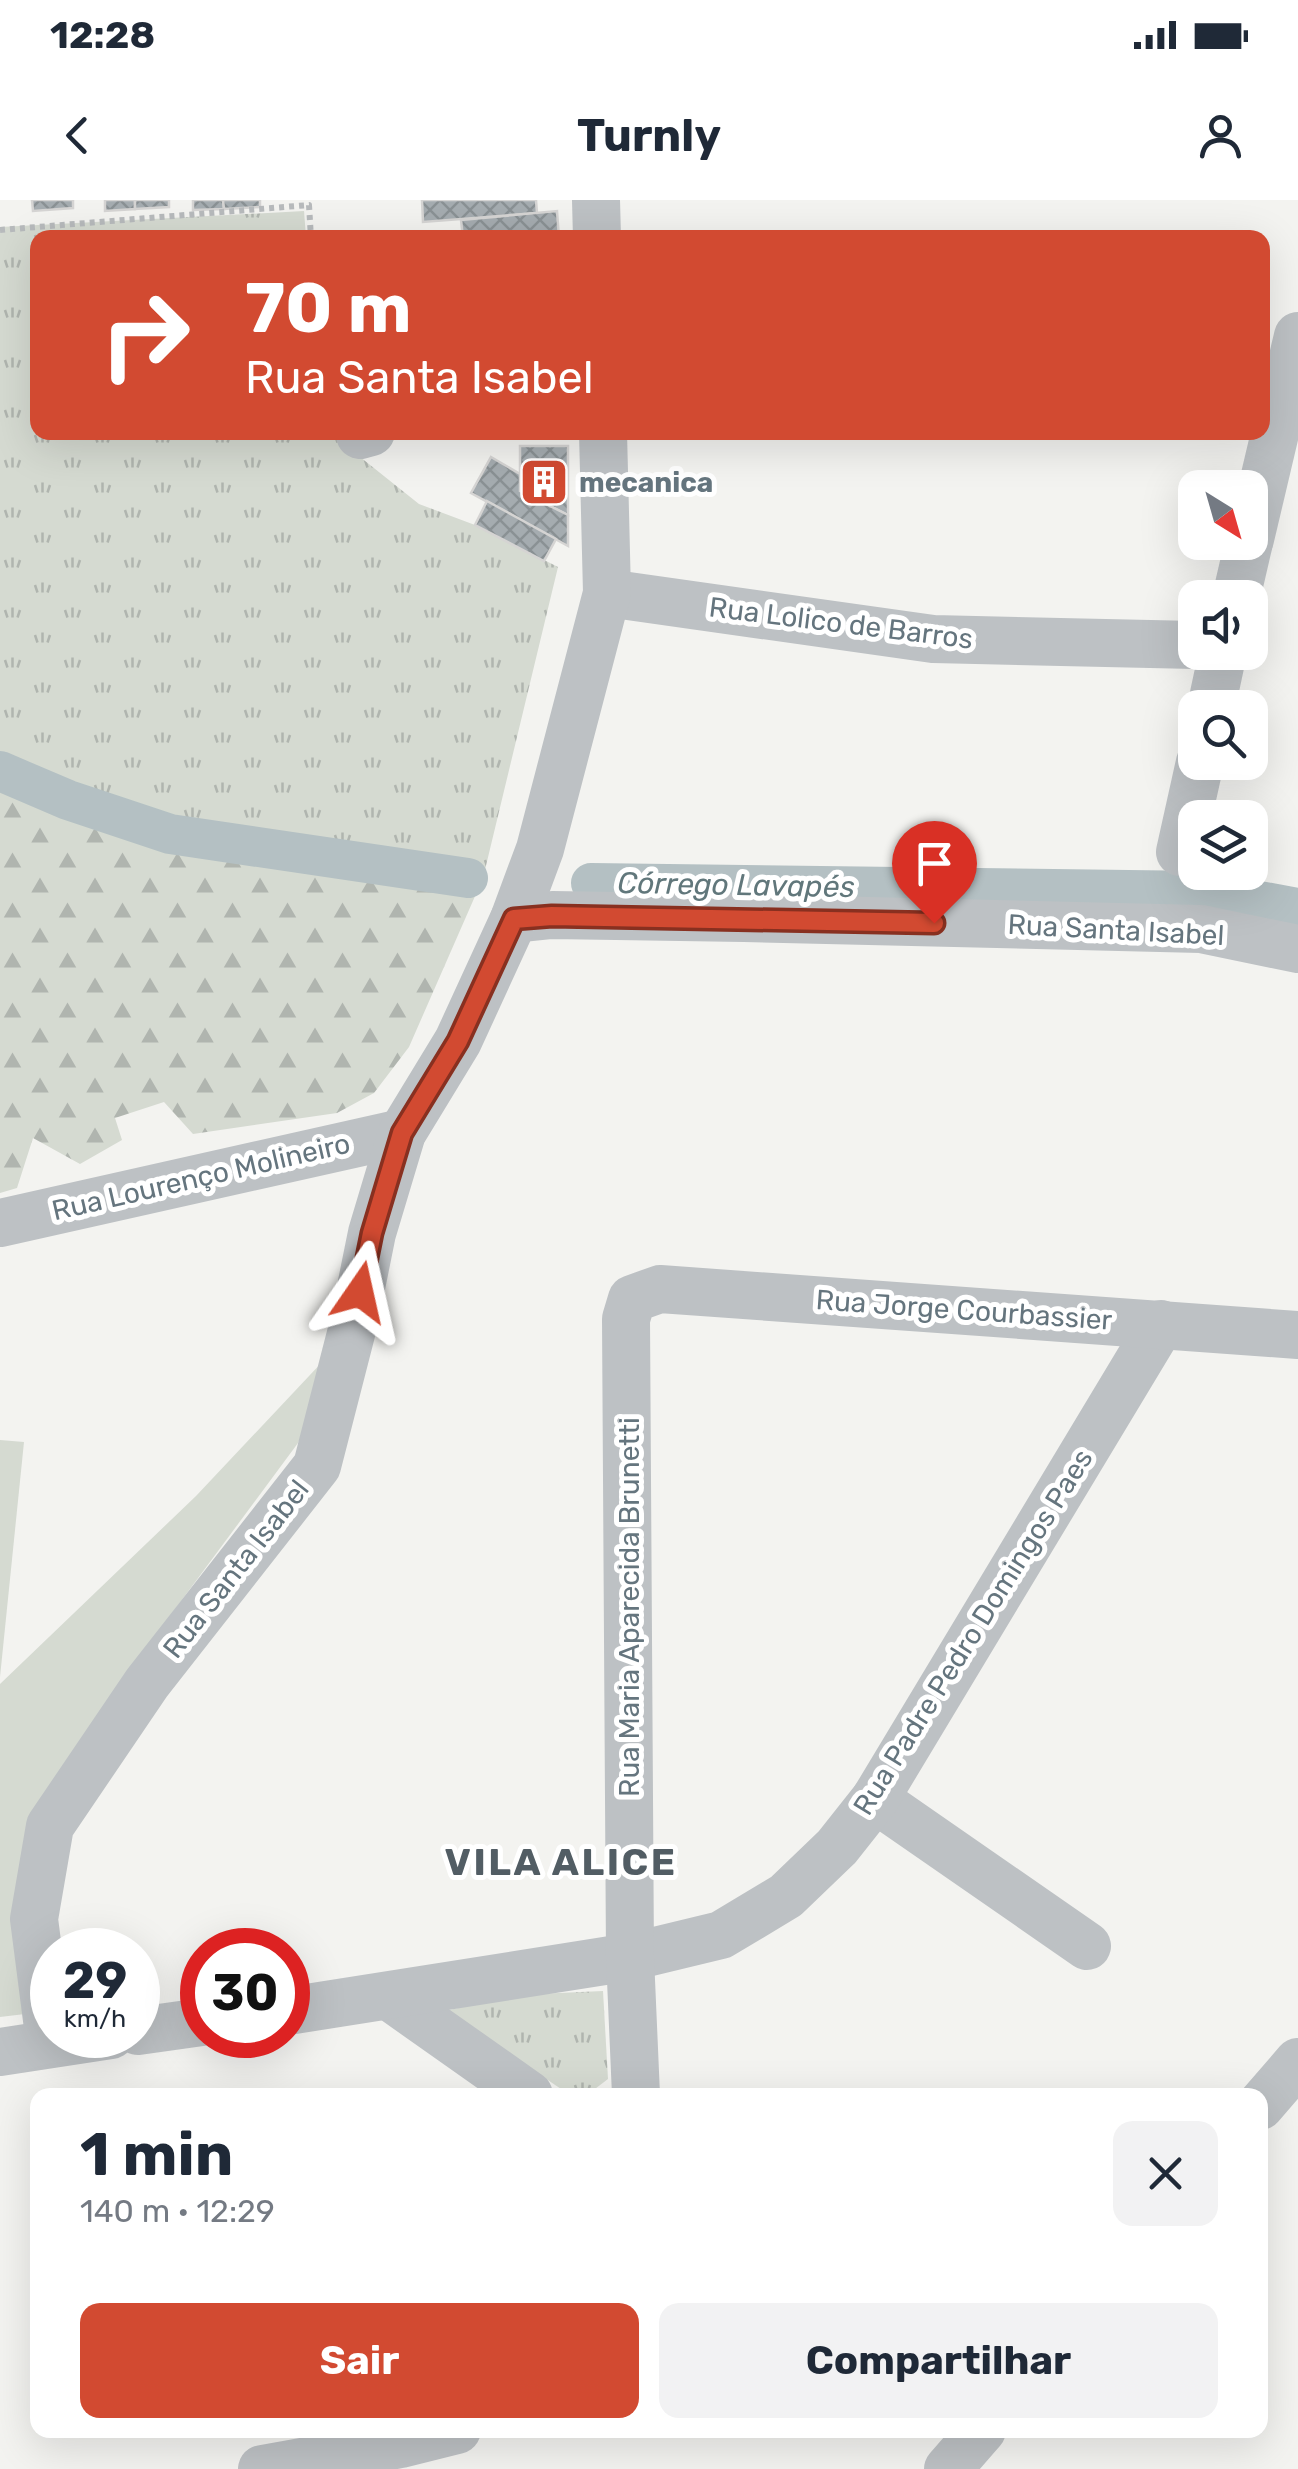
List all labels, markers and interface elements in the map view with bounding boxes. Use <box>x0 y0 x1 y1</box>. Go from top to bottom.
text: 12:28 <box>50 12 155 58</box>
icon: back <box>50 108 105 163</box>
icon: person <box>1193 108 1248 163</box>
text: Turnly <box>577 109 721 162</box>
text: 70 m <box>245 267 412 350</box>
icon: right <box>80 270 210 400</box>
text: Rua Santa Isabel <box>245 351 594 404</box>
building icon: mecanica <box>518 456 570 508</box>
place label: mecanica <box>579 466 713 499</box>
north arrow <box>1178 470 1268 560</box>
map controls <box>1178 470 1268 890</box>
button: sound <box>1178 580 1268 670</box>
street label: Rua Lolico de Barros <box>707 590 975 656</box>
button: search <box>1178 690 1268 780</box>
button: layers <box>1178 800 1268 890</box>
pin <box>892 821 977 924</box>
icon: arrive <box>907 836 962 891</box>
water label: Córrego Lavapés <box>617 865 855 905</box>
street label: Rua Santa Isabel <box>1007 908 1225 952</box>
street label: Rua Lourenço Molineiro <box>49 1127 353 1227</box>
position arrow <box>308 1240 412 1344</box>
street label: Rua Jorge Courbassier <box>815 1283 1114 1337</box>
street label: Rua Maria Aparecida Brunetti <box>613 1417 646 1797</box>
street label: Rua Padre Pedro Domingos Paes <box>846 1443 1100 1821</box>
street label: Rua Santa Isabel <box>156 1473 316 1665</box>
district label: VILA ALICE <box>445 1839 677 1885</box>
speed limit sign: 30 <box>180 1928 310 2058</box>
text: 29 <box>63 1951 127 2011</box>
text: km/h <box>64 2004 126 2033</box>
text: 1 min <box>80 2119 233 2190</box>
button: close <box>1113 2121 1218 2226</box>
text: 140 m · 12:29 <box>80 2192 275 2230</box>
button: Sair <box>80 2303 639 2418</box>
button: Compartilhar <box>659 2303 1218 2418</box>

